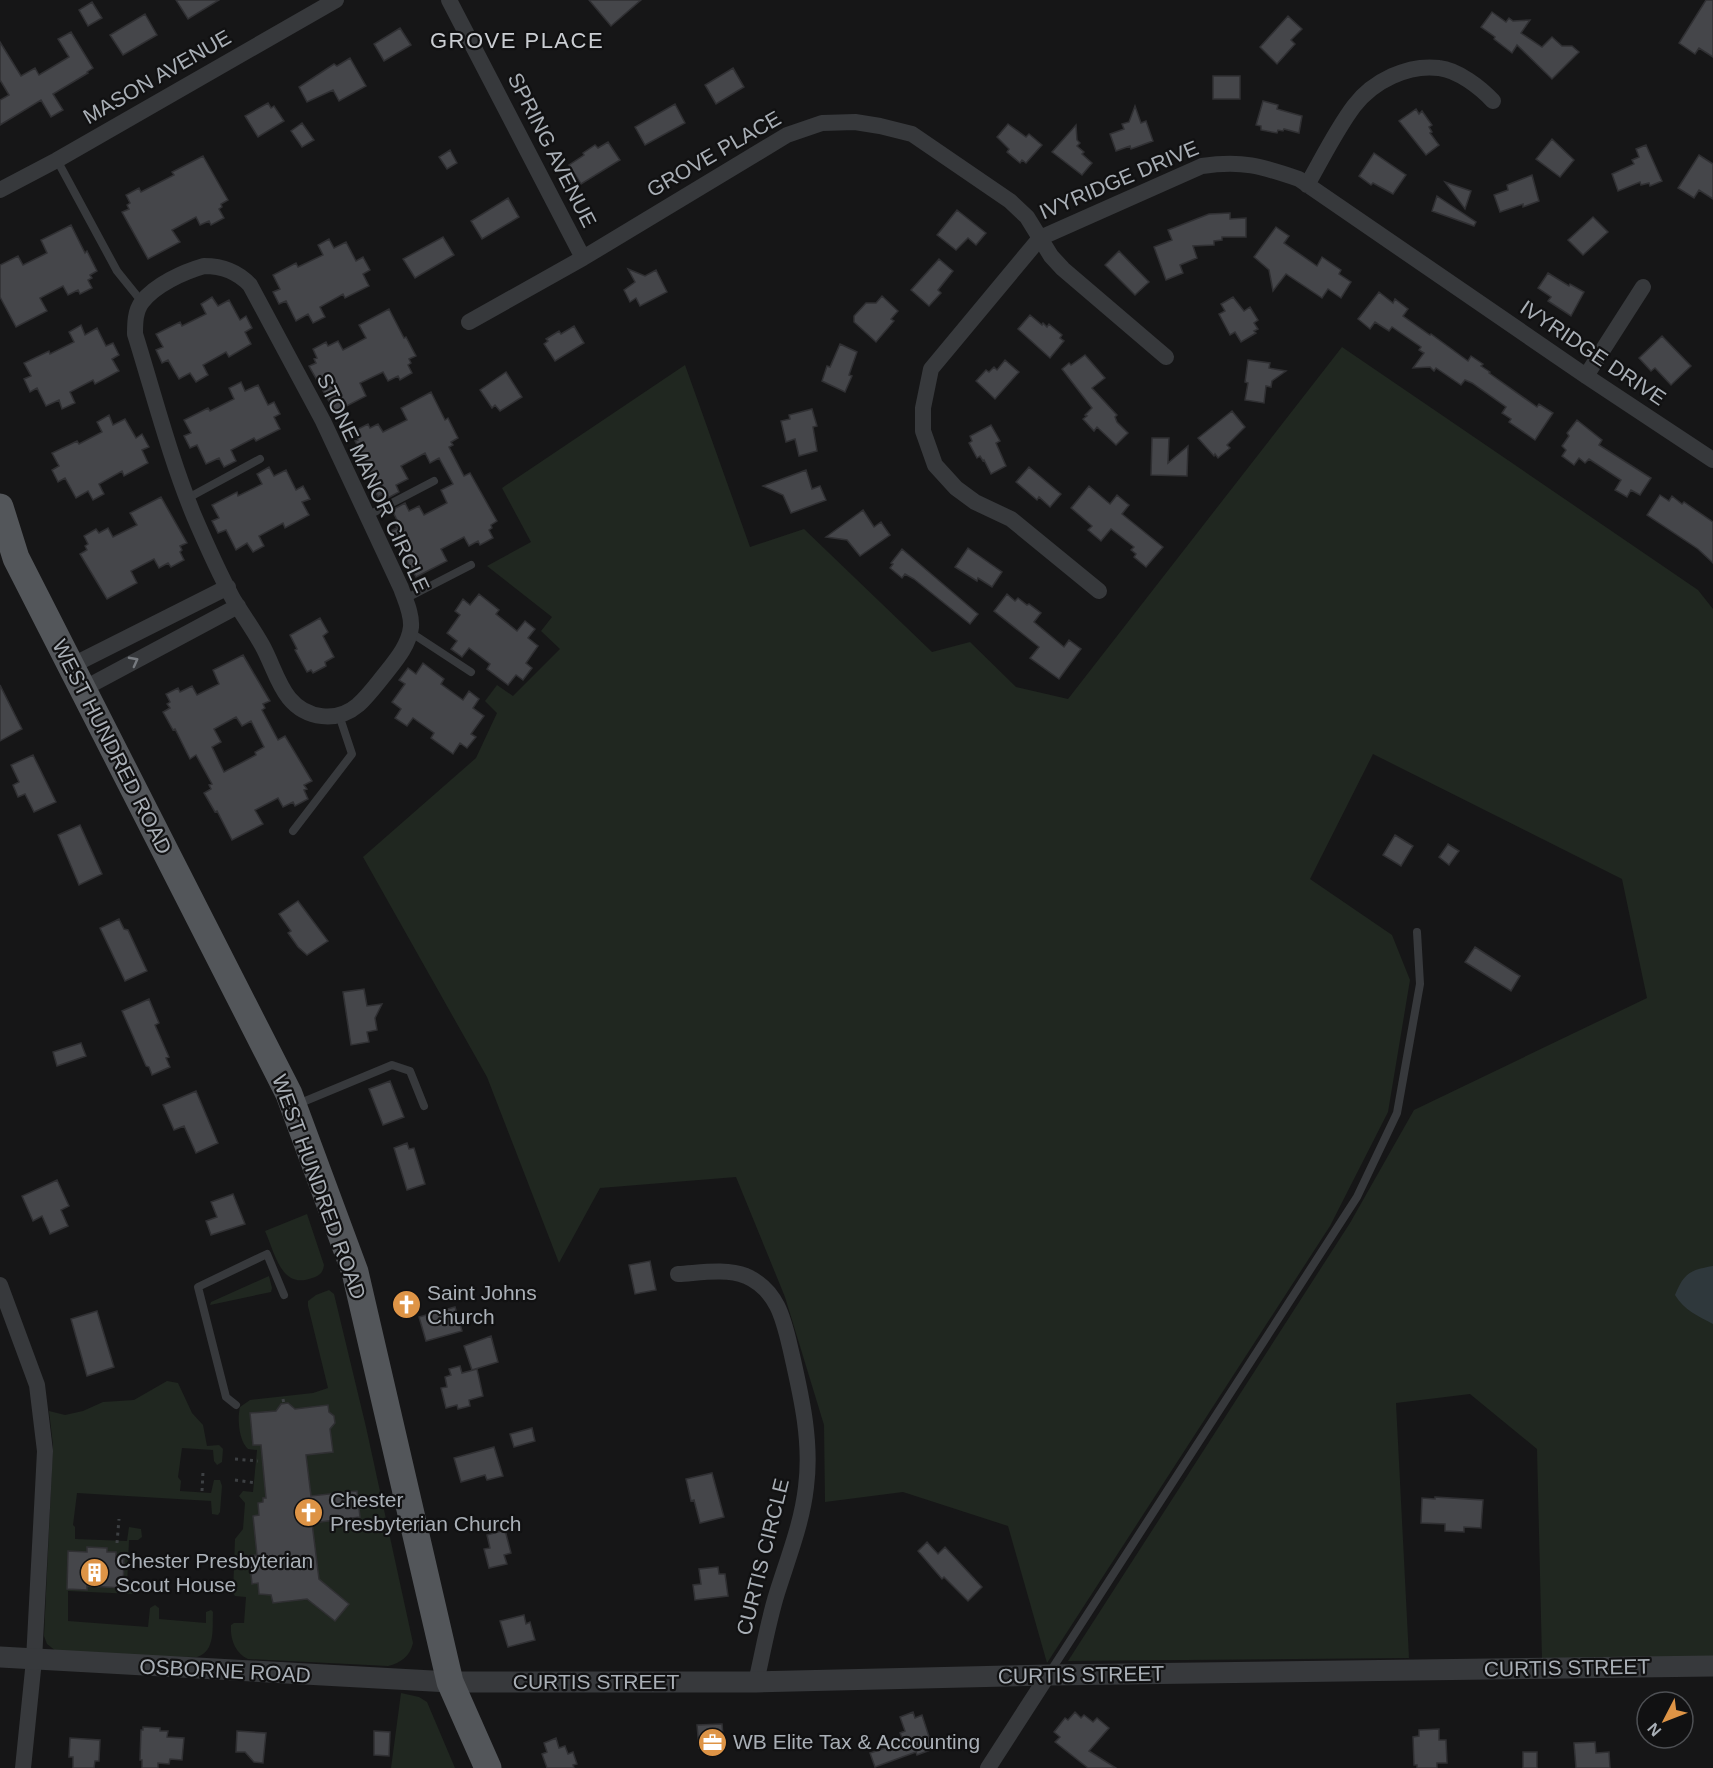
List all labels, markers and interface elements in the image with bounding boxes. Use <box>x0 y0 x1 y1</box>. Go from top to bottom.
street label: MASON AVENUE <box>79 25 235 128</box>
district label: GROVE PLACE <box>430 28 604 53</box>
street label: SPRING AVENUE <box>504 69 601 231</box>
street label: GROVE PLACE <box>643 106 785 201</box>
street label: IVYRIDGE DRIVE <box>1036 136 1202 223</box>
street label: IVYRIDGE DRIVE <box>1516 295 1670 410</box>
street label: STONE MANOR CIRCLE <box>313 370 434 596</box>
street label: WEST HUNDRED ROAD <box>48 636 177 858</box>
one-way arrow <box>128 657 139 668</box>
street label: WEST HUNDRED ROAD <box>268 1071 371 1302</box>
place label: Saint Johns Church <box>427 1281 537 1328</box>
church icon: Saint Johns Church <box>390 1289 422 1321</box>
street label: CURTIS CIRCLE <box>732 1476 793 1638</box>
place label: Chester Presbyterian Church <box>330 1488 521 1535</box>
church icon: Chester Presbyterian Church <box>293 1496 325 1528</box>
place label: Chester Presbyterian Scout House <box>116 1549 313 1596</box>
building icon: Chester Presbyterian Scout House <box>79 1557 111 1589</box>
street label: OSBORNE ROAD <box>139 1655 311 1686</box>
street label: CURTIS STREET <box>1484 1655 1651 1680</box>
street label: CURTIS STREET <box>998 1662 1165 1687</box>
street label: CURTIS STREET <box>513 1670 679 1693</box>
north arrow <box>1635 1690 1695 1750</box>
text: N <box>1644 1720 1664 1740</box>
office icon: WB Elite Tax & Accounting <box>696 1726 728 1758</box>
place label: WB Elite Tax & Accounting <box>733 1730 980 1753</box>

